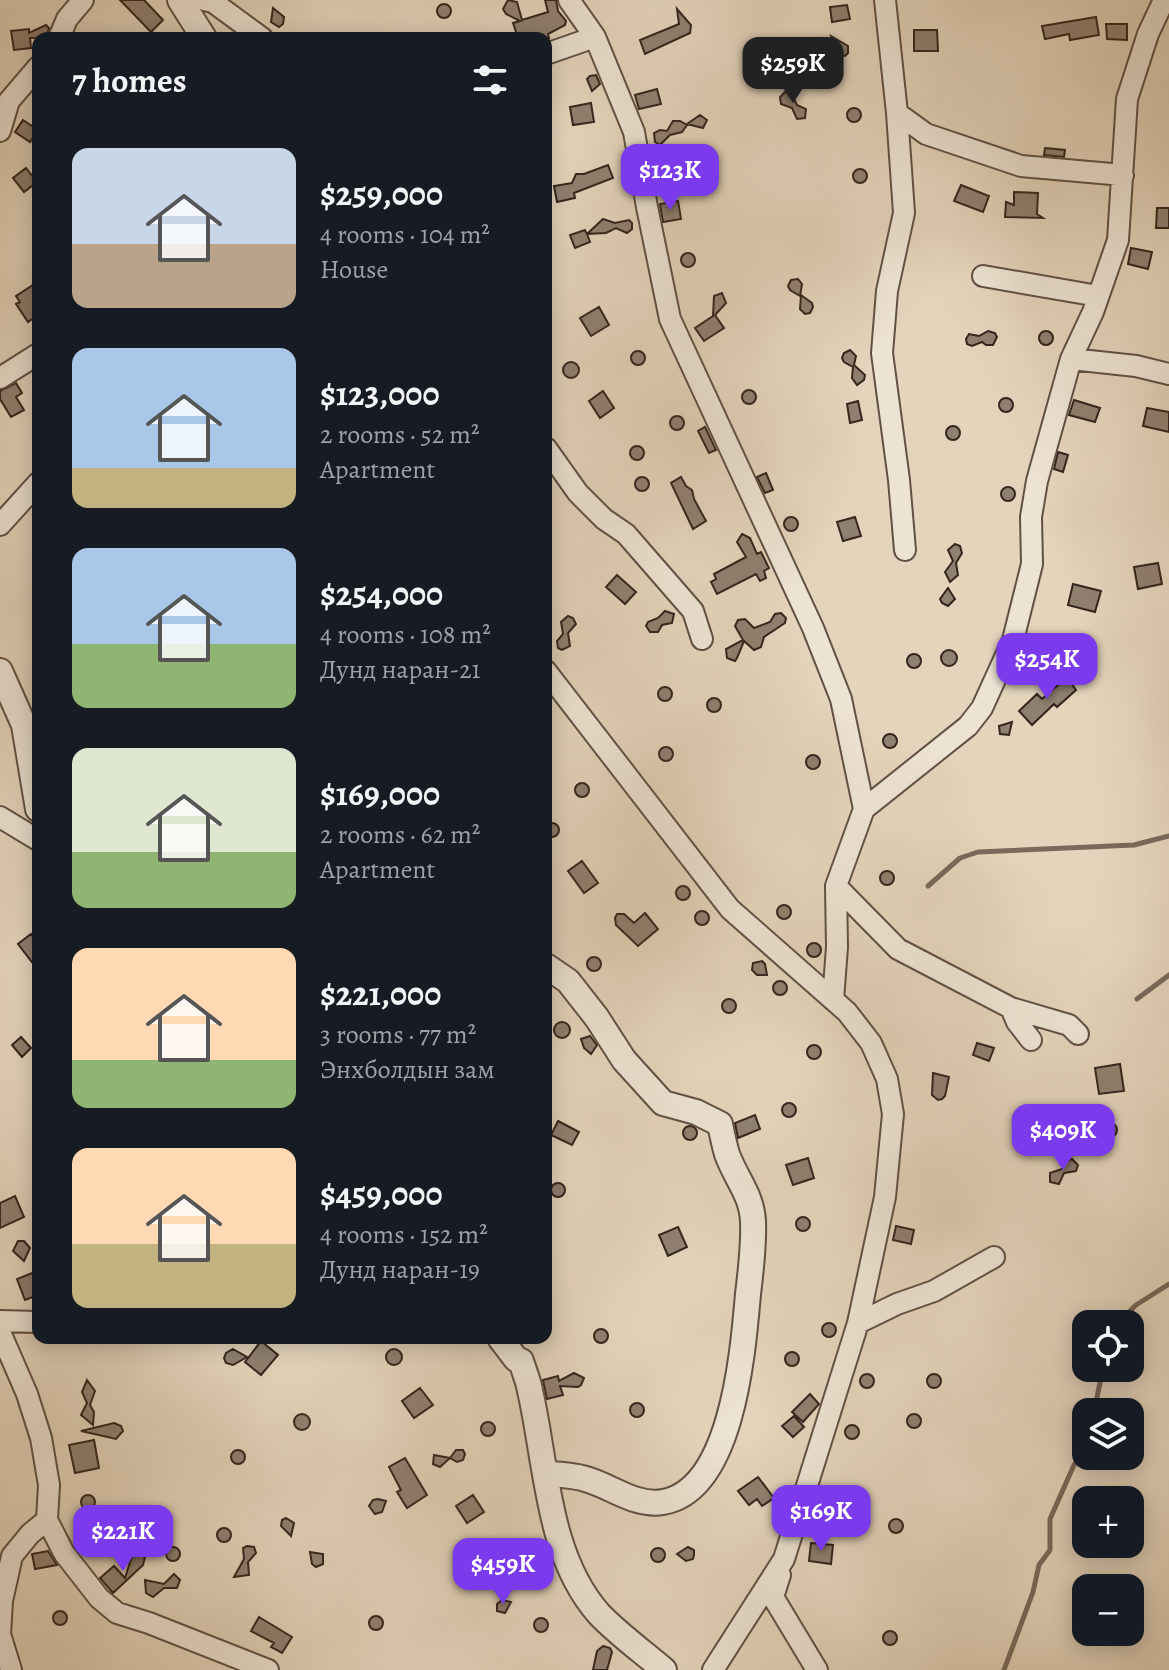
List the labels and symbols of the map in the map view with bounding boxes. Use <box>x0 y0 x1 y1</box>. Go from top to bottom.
pin: $259K <box>737 37 849 105</box>
pin: $123K <box>614 144 726 212</box>
pin: $254K <box>991 633 1103 701</box>
pin: $409K <box>1007 1104 1119 1172</box>
pin: $169K <box>765 1485 877 1553</box>
pin: $221K <box>67 1505 179 1573</box>
pin: $459K <box>447 1538 559 1606</box>

